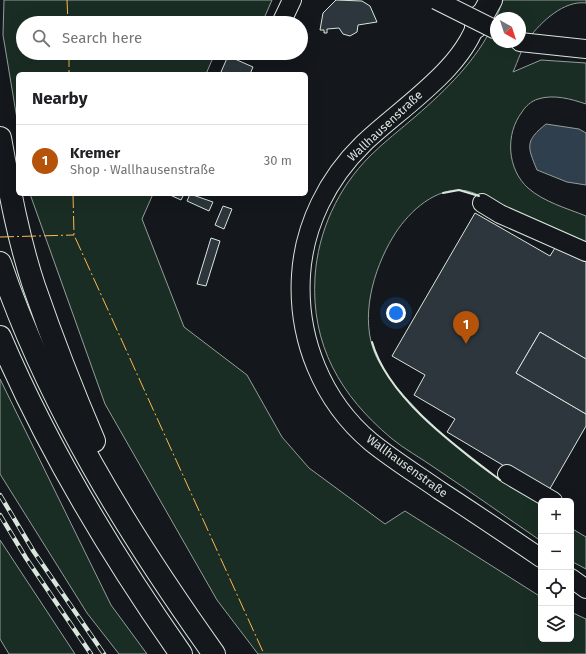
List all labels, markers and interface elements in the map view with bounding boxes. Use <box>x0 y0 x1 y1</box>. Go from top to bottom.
north arrow <box>490 12 526 48</box>
search box <box>16 16 308 60</box>
icon: search <box>30 27 52 49</box>
text: Search here <box>62 29 142 47</box>
text: Nearby <box>32 88 87 109</box>
street label: Wallhausenstraße <box>345 88 425 164</box>
text: Kremer <box>70 144 120 162</box>
text: 1 <box>42 153 48 168</box>
text: 30 m <box>264 153 292 168</box>
text: Shop · Wallhausenstraße <box>70 162 215 177</box>
your location <box>386 303 406 323</box>
pin: 1 <box>453 311 479 344</box>
street label: Wallhausenstraße <box>364 432 450 500</box>
map controls <box>538 498 574 642</box>
button: + <box>538 498 574 534</box>
button: − <box>538 534 574 570</box>
button: locate <box>538 570 574 606</box>
button: layers <box>538 606 574 642</box>

